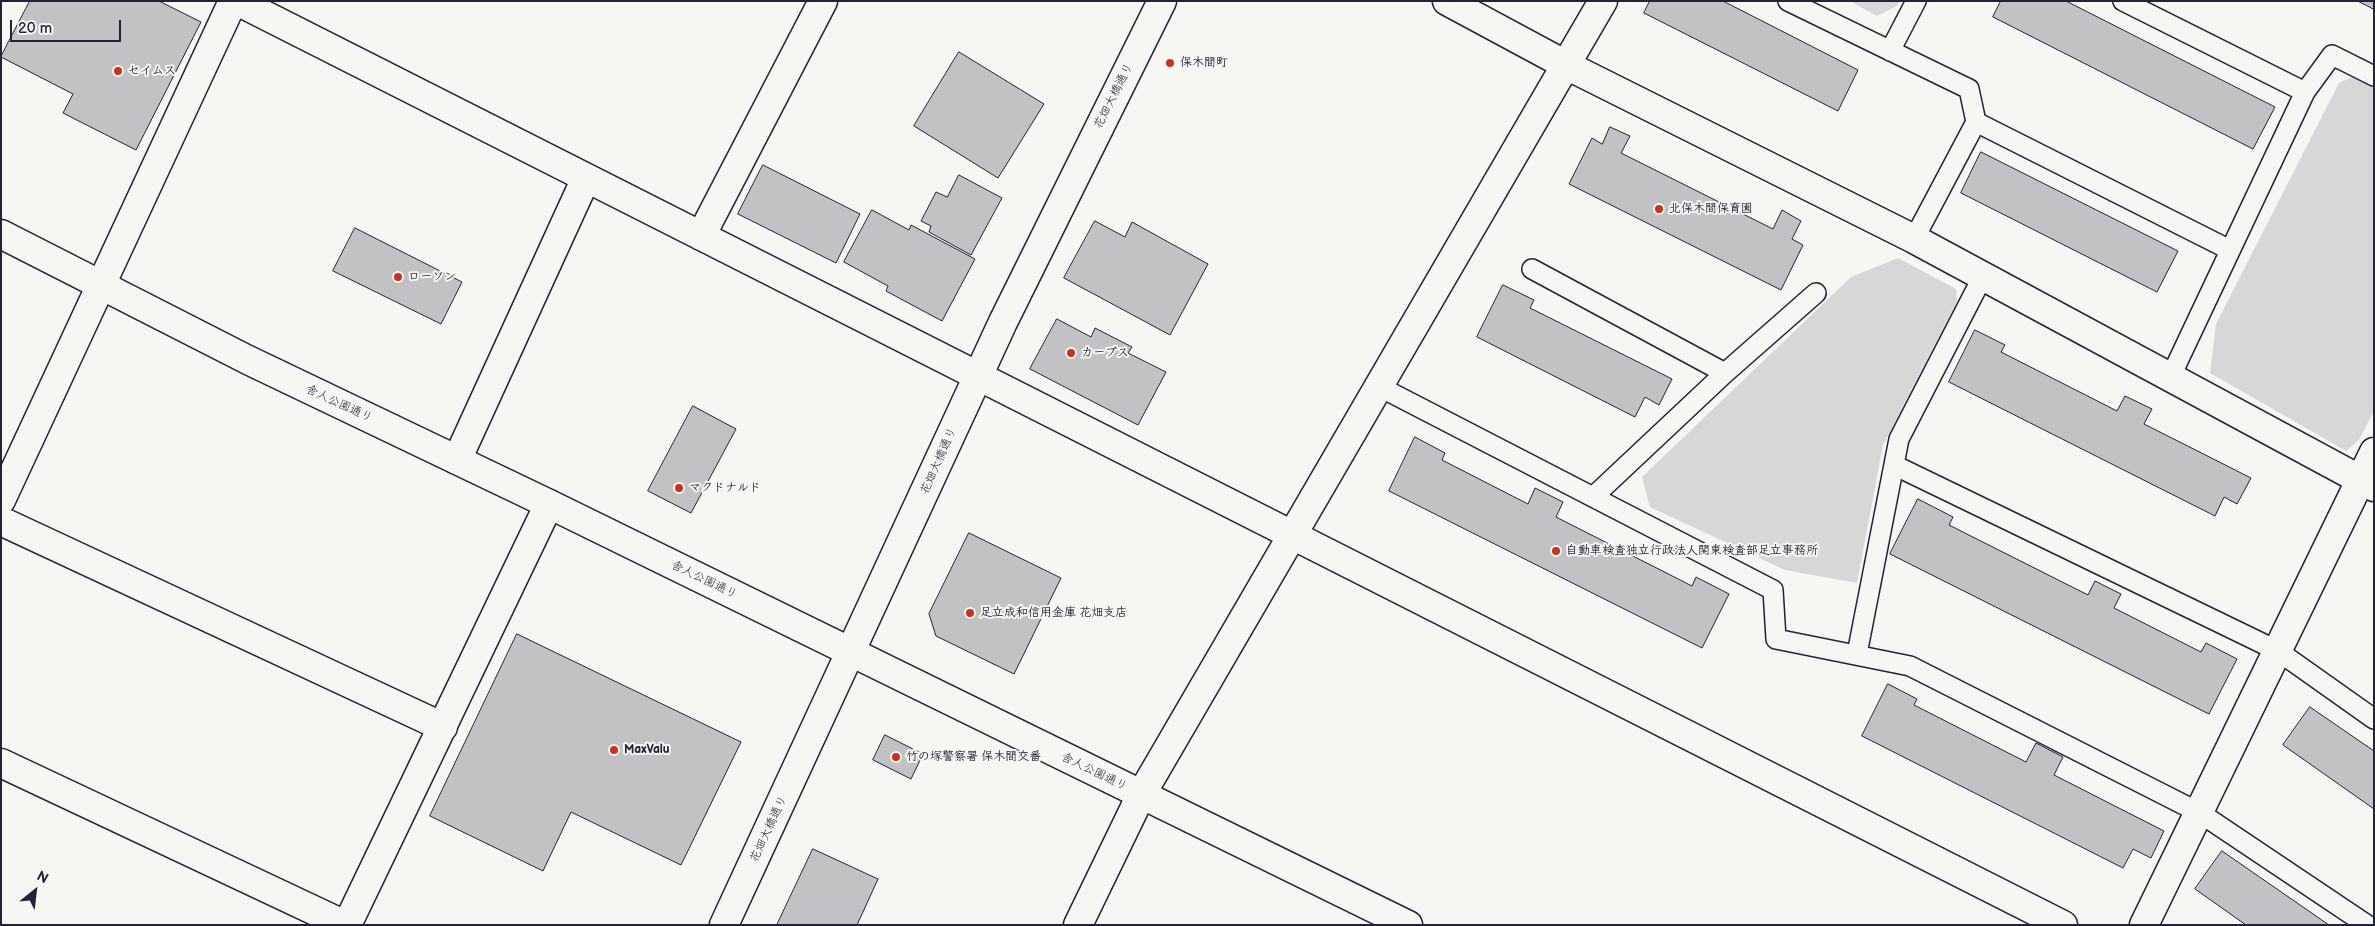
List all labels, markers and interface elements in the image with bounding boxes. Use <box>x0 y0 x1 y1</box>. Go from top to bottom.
scale bar <box>12 10 124 42</box>
text: 20 m <box>18 19 52 38</box>
place label: 保木間町 <box>1180 56 1228 70</box>
marker: 保木間町 <box>1164 57 1176 69</box>
street label: 花畑大橋通り <box>1091 61 1137 131</box>
place label: セイムス <box>128 64 176 78</box>
marker: セイムス <box>112 65 124 77</box>
place label: 北保木間保育園 <box>1669 202 1753 216</box>
marker: 北保木間保育園 <box>1653 203 1665 215</box>
place label: ローソン <box>408 270 456 284</box>
marker: ローソン <box>392 271 404 283</box>
place label: カーブス <box>1081 346 1129 360</box>
marker: カーブス <box>1065 347 1077 359</box>
street label: 舎人公園通り <box>303 382 375 426</box>
street label: 花畑大橋通り <box>918 425 960 497</box>
place label: マクドナルド <box>689 481 761 495</box>
marker: マクドナルド <box>673 482 685 494</box>
place label: 自動車検査独立行政法人関東検査部足立事務所 <box>1566 544 1818 558</box>
marker: 自動車検査独立行政法人関東検査部足立事務所 <box>1550 545 1562 557</box>
street label: 舎人公園通り <box>668 558 740 602</box>
place label: 足立成和信用金庫 花畑支店 <box>980 606 1127 620</box>
marker: 足立成和信用金庫 花畑支店 <box>964 607 976 619</box>
place label: MaxValu <box>624 743 670 757</box>
marker: MaxValu <box>608 744 620 756</box>
place label: 竹の塚警察署 保木間交番 <box>906 750 1041 764</box>
street label: 舎人公園通り <box>1058 750 1130 794</box>
marker: 竹の塚警察署 保木間交番 <box>890 751 902 763</box>
street label: 花畑大橋通り <box>747 793 791 865</box>
north arrow <box>10 866 60 916</box>
text: N <box>34 867 51 887</box>

